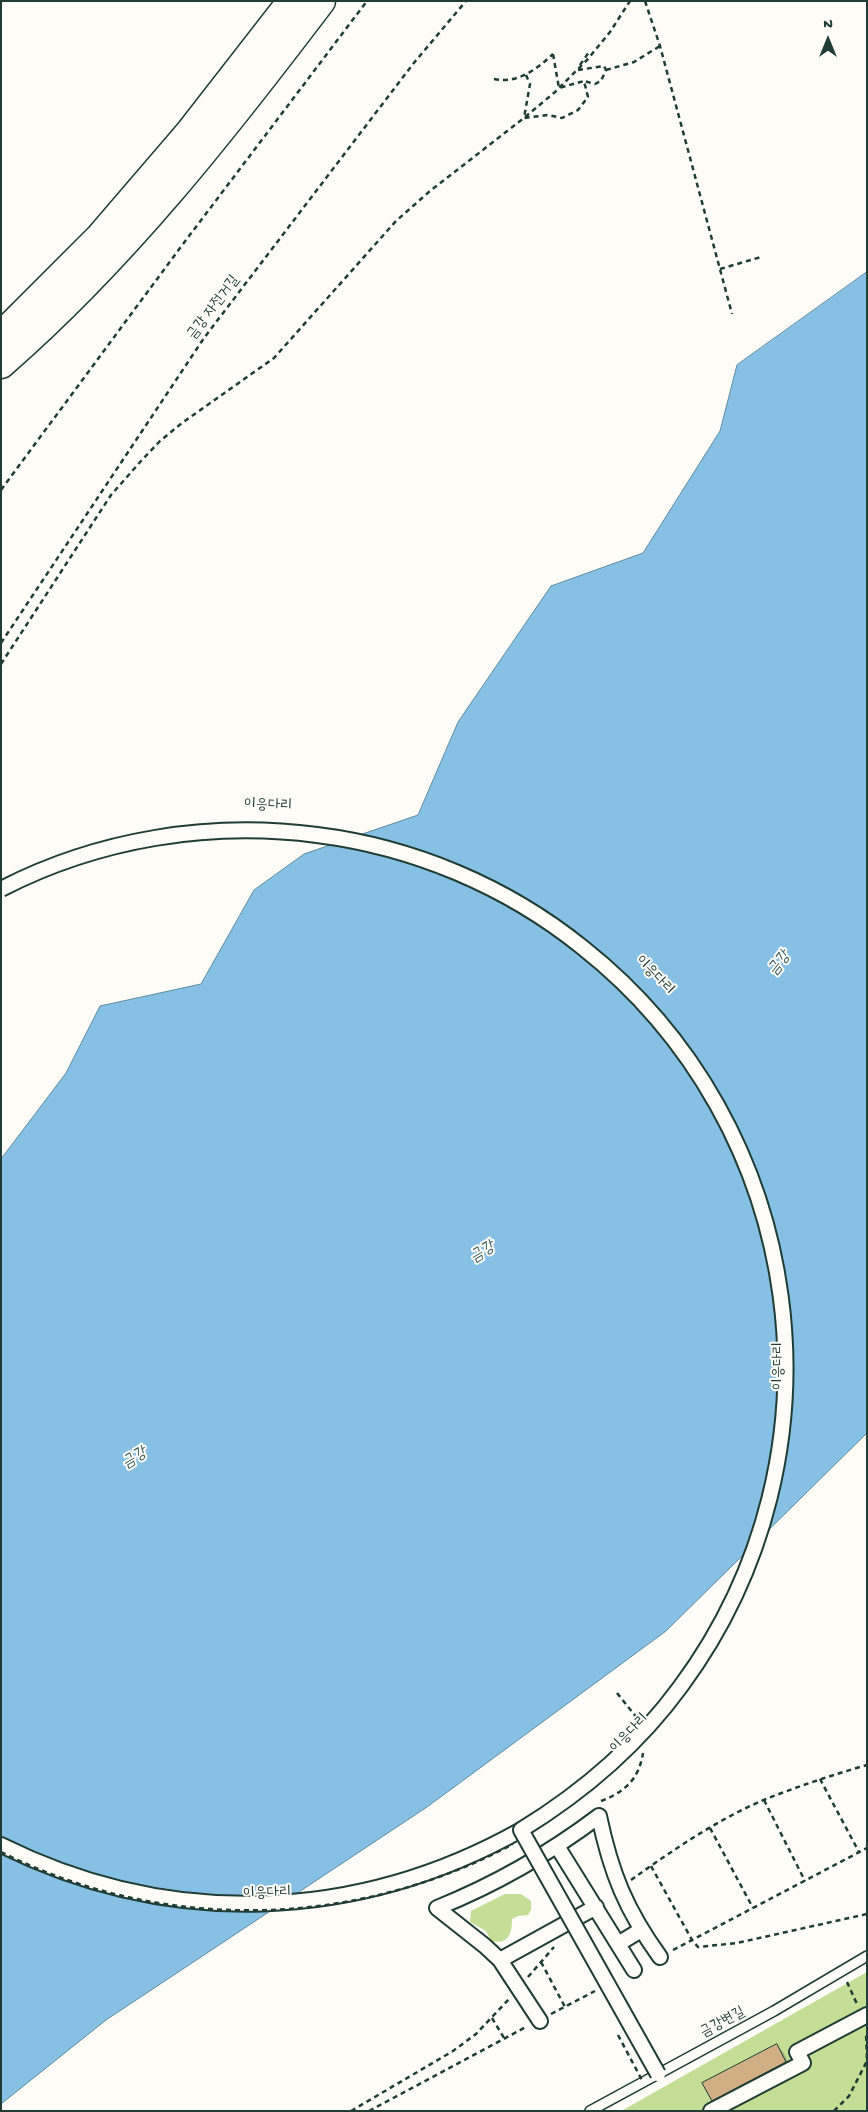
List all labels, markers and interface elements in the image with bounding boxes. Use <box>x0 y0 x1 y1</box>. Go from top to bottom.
north arrow <box>803 15 853 65</box>
text: N <box>823 16 833 33</box>
street label: 금강 자전거길 <box>184 272 244 344</box>
street label: 이응다리 <box>244 796 292 816</box>
water label: 금강 <box>765 948 795 980</box>
street label: 이응다리 <box>631 952 677 1000</box>
water label: 금강 <box>467 1238 499 1268</box>
street label: 이응다리 <box>771 1342 789 1390</box>
water label: 금강 <box>119 1444 151 1474</box>
street label: 이응다리 <box>607 1710 653 1758</box>
street label: 이응다리 <box>243 1884 291 1904</box>
street label: 금강변길 <box>697 2004 749 2042</box>

